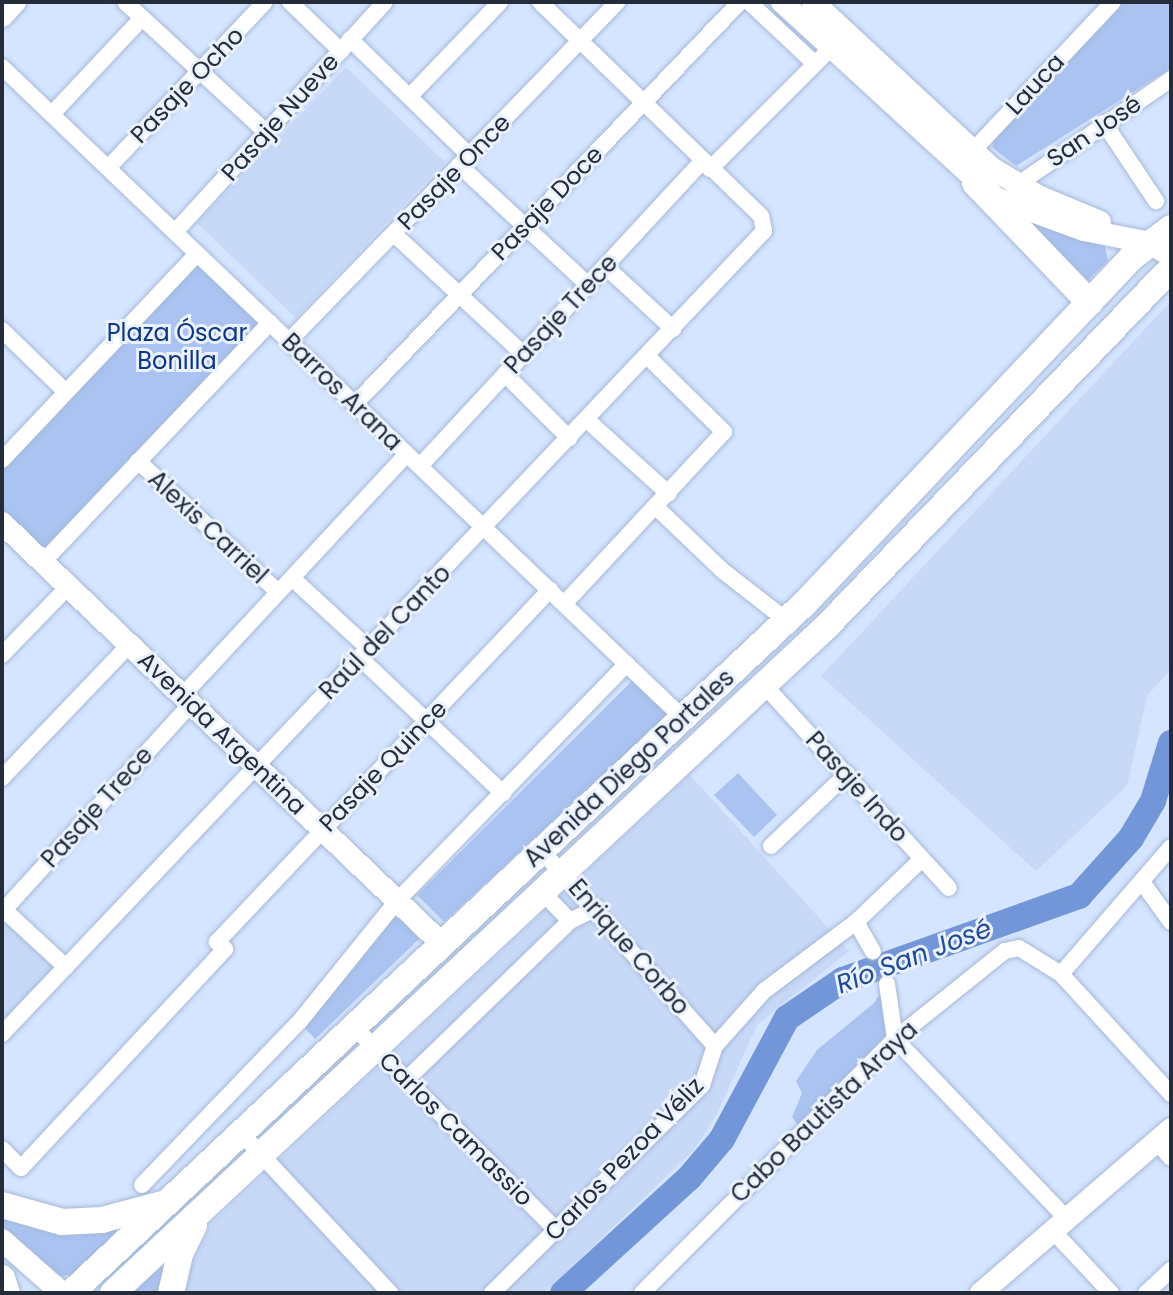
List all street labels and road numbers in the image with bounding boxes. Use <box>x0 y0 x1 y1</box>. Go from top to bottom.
street label: Pasaje Ocho <box>124 21 250 149</box>
street label: Pasaje Nueve <box>215 47 345 187</box>
street label: Lauca <box>1000 48 1070 120</box>
street label: San José <box>1041 89 1147 173</box>
street label: Pasaje Once <box>392 108 516 236</box>
street label: Pasaje Doce <box>485 140 609 266</box>
street label: Pasaje Trece <box>499 248 623 380</box>
street label: Barros Arana <box>276 327 408 457</box>
street label: Alexis Carriel <box>142 464 274 590</box>
street label: Raúl del Canto <box>313 559 457 705</box>
street label: Avenida Argentina <box>132 645 312 821</box>
street label: Avenida Diego Portales <box>518 663 740 873</box>
street label: Pasaje Quince <box>313 694 453 838</box>
street label: Pasaje Indo <box>800 726 914 848</box>
street label: Pasaje Trece <box>35 741 159 873</box>
street label: Enrique Corbo <box>562 873 696 1021</box>
street label: Cabo Bautista Araya <box>725 1015 923 1209</box>
street label: Carlos Camassio <box>373 1046 539 1212</box>
street label: Carlos Pezoa Véliz <box>539 1072 709 1246</box>

